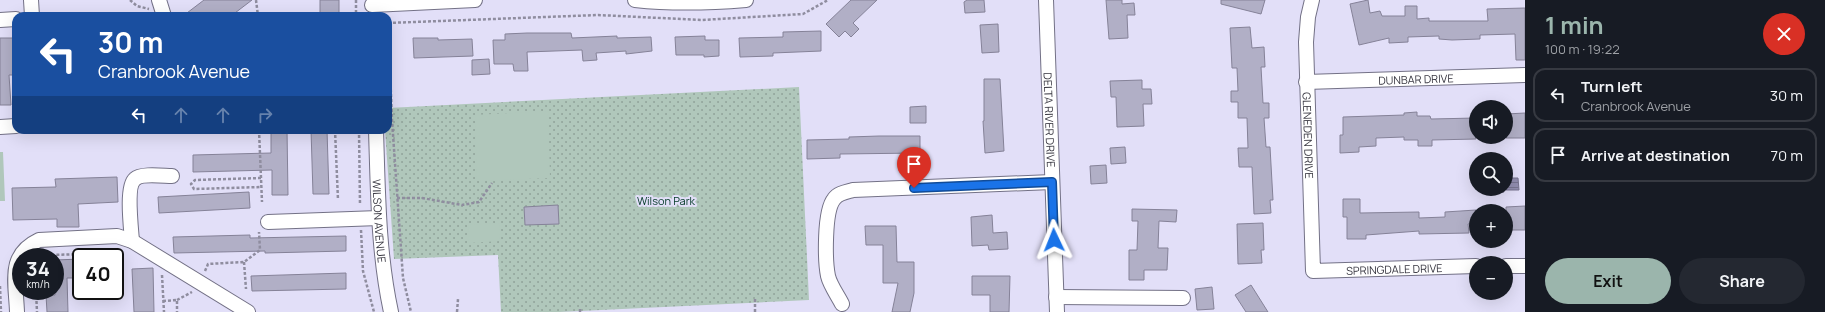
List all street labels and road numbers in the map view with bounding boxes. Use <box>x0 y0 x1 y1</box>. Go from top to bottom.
street label: DUNBAR DRIVE <box>1378 70 1454 87</box>
street label: DELTA RIVER DRIVE <box>1041 72 1059 168</box>
street label: GLENEDEN DRIVE <box>1300 92 1318 179</box>
street label: WILSON AVENUE <box>370 179 390 263</box>
street label: SPRINGDALE DRIVE <box>1346 260 1443 277</box>

